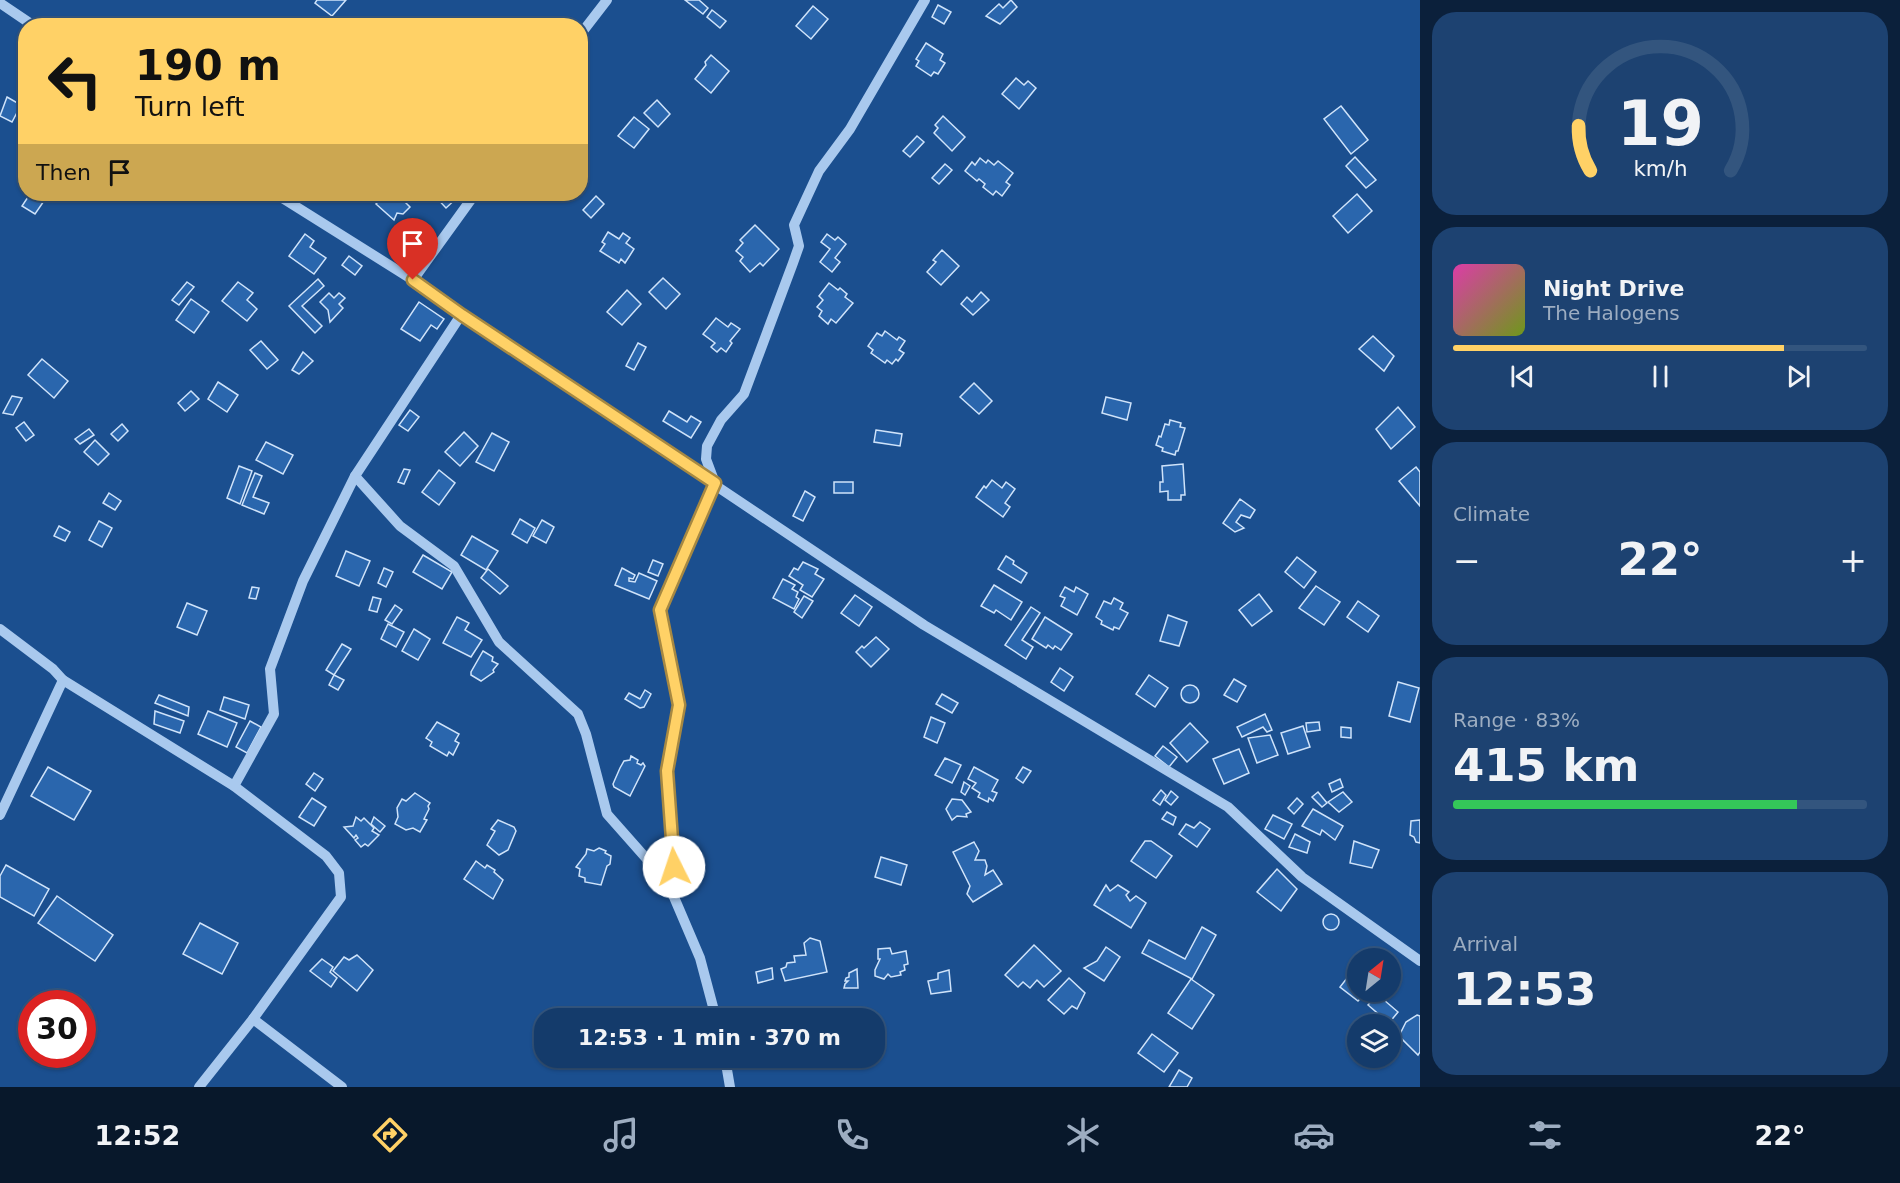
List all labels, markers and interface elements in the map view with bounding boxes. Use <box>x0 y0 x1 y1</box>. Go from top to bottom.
text: 190 m <box>135 41 281 90</box>
icon: left <box>36 42 114 120</box>
text: 19 <box>1617 87 1703 160</box>
text: Turn left <box>135 91 245 122</box>
icon: arrive <box>103 156 136 189</box>
text: km/h <box>1633 156 1687 181</box>
text: Then <box>36 160 91 185</box>
pin <box>387 218 438 280</box>
icon: arrive <box>396 227 429 260</box>
text: Night Drive <box>1543 276 1684 301</box>
text: The Halogens <box>1543 301 1680 325</box>
icon: previous <box>1506 360 1539 393</box>
icon: pause <box>1644 360 1677 393</box>
icon: next <box>1782 360 1815 393</box>
text: Climate <box>1453 502 1530 526</box>
text: 22° <box>1617 533 1703 586</box>
text: − <box>1453 541 1481 580</box>
text: + <box>1839 541 1867 580</box>
text: Range · 83% <box>1453 708 1580 732</box>
text: 415 km <box>1453 739 1639 792</box>
position arrow <box>642 835 706 899</box>
text: Arrival <box>1453 932 1518 956</box>
north arrow <box>1347 948 1401 1002</box>
map controls <box>1347 948 1401 1068</box>
text: 12:53 <box>1453 963 1596 1016</box>
speed limit sign: 30 <box>18 990 96 1068</box>
button: layers <box>1347 1014 1401 1068</box>
text: 12:53 · 1 min · 370 m <box>578 1025 841 1050</box>
icon: directions <box>369 1114 411 1156</box>
icon: music <box>600 1114 642 1156</box>
icon: phone <box>831 1114 873 1156</box>
icon: climate <box>1062 1114 1104 1156</box>
icon: car <box>1293 1114 1335 1156</box>
icon: filters <box>1524 1114 1566 1156</box>
text: 12:52 <box>94 1120 180 1151</box>
text: 22° <box>1754 1120 1805 1151</box>

